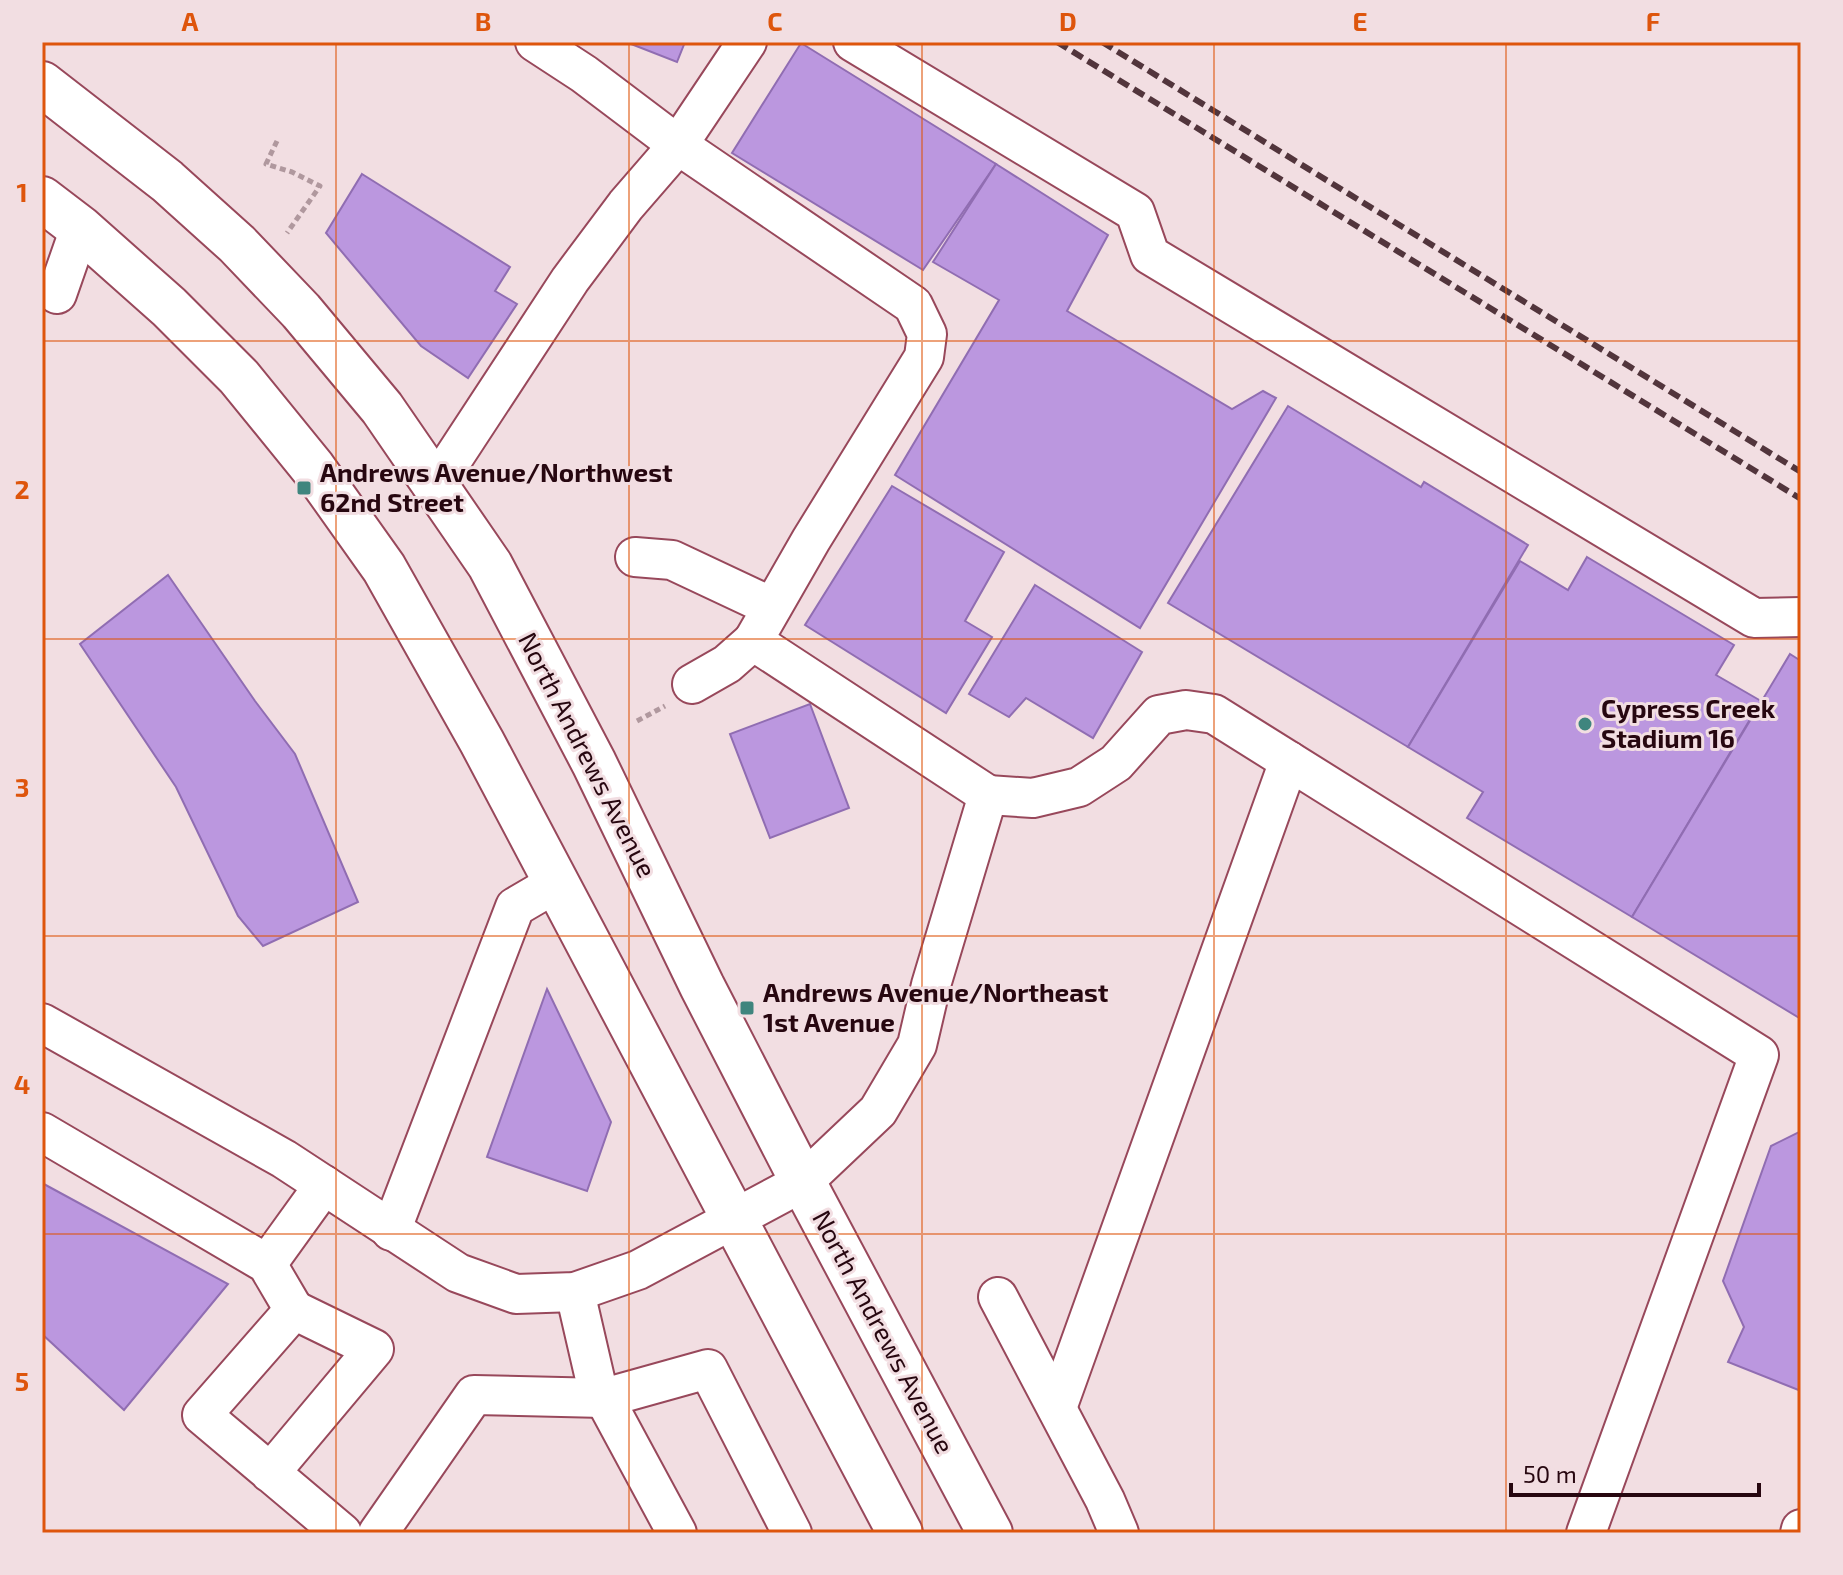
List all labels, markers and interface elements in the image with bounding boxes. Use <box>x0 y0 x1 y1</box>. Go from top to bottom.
text: A <box>182 5 199 36</box>
text: B <box>475 5 491 36</box>
text: C <box>767 5 783 36</box>
text: D <box>1059 5 1077 36</box>
text: E <box>1352 5 1368 36</box>
text: F <box>1646 5 1660 36</box>
text: 1 <box>16 176 28 207</box>
place label: Andrews Avenue/Northwest 62nd Street <box>320 456 673 517</box>
text: 2 <box>14 473 30 504</box>
marker: Andrews Avenue/Northwest 62nd Street <box>295 479 313 497</box>
street label: North Andrews Avenue <box>513 627 664 882</box>
place label: Cypress Creek Stadium 16 <box>1601 692 1776 753</box>
marker: Cypress Creek Stadium 16 <box>1576 715 1594 733</box>
text: 3 <box>15 771 29 802</box>
place label: Andrews Avenue/Northeast 1st Avenue <box>763 976 1109 1037</box>
marker: Andrews Avenue/Northeast 1st Avenue <box>738 999 756 1017</box>
text: 4 <box>14 1068 30 1099</box>
street label: North Andrews Avenue <box>807 1204 962 1458</box>
text: 5 <box>15 1365 29 1396</box>
scale bar <box>1511 1447 1759 1497</box>
text: 50 m <box>1523 1459 1577 1488</box>

